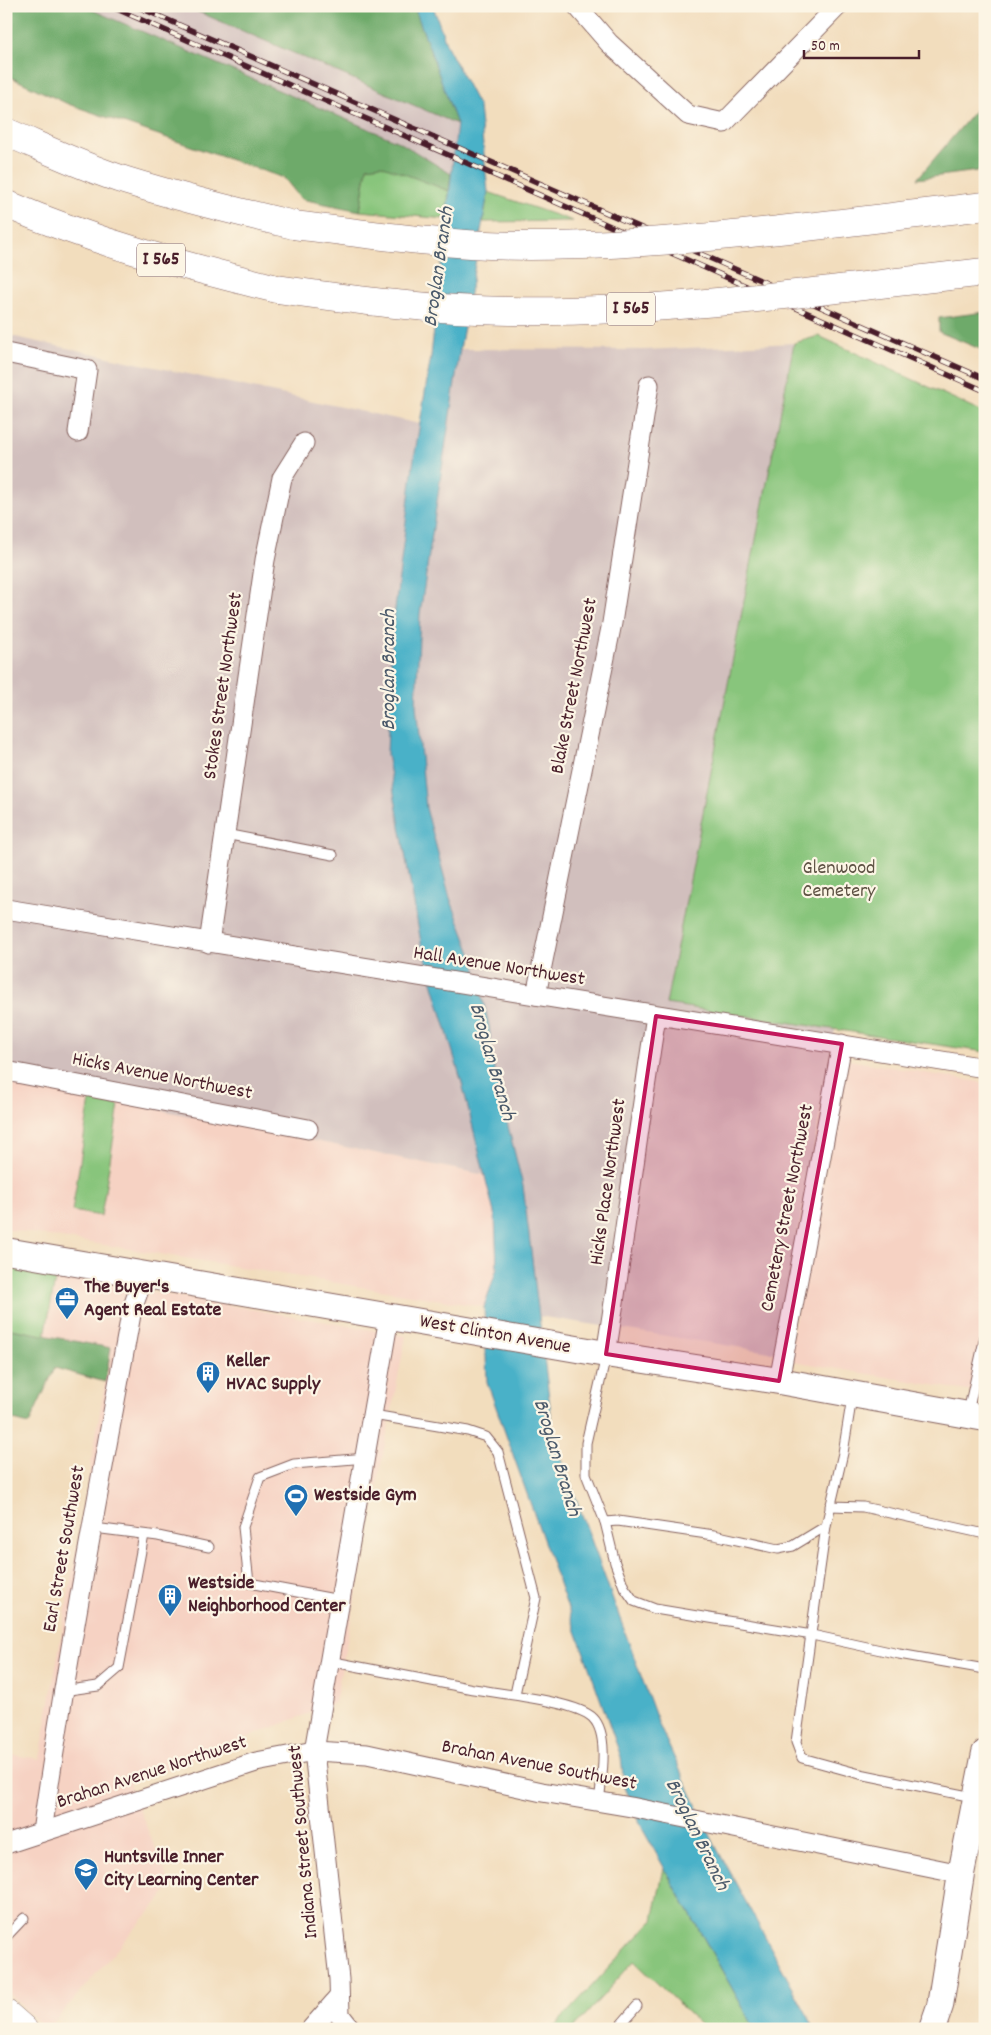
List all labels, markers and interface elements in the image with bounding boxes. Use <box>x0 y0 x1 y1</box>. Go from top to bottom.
scale bar <box>804 28 918 60</box>
text: 50 m <box>811 36 840 58</box>
water label: Broglan Branch <box>417 204 463 329</box>
road number: I 565 <box>137 244 185 276</box>
road number: I 565 <box>607 292 655 326</box>
street label: Stokes Street Northwest <box>197 591 251 781</box>
street label: Blake Street Northwest <box>544 596 606 776</box>
water label: Broglan Branch <box>375 608 405 731</box>
park label: Glenwood Cemetery <box>803 855 876 906</box>
street label: Hall Avenue Northwest <box>411 940 587 994</box>
water label: Broglan Branch <box>460 1000 522 1126</box>
street label: Hicks Avenue Northwest <box>70 1046 254 1108</box>
street label: Hicks Place Northwest <box>583 1097 635 1267</box>
street label: Cemetery Street Northwest <box>754 1102 822 1314</box>
place label: The Buyer's Agent Real Estate <box>84 1274 222 1325</box>
office icon: The Buyer's Agent Real Estate <box>54 1286 80 1320</box>
street label: West Clinton Avenue <box>417 1308 573 1362</box>
place label: Keller HVAC Supply <box>226 1348 321 1399</box>
building icon: Keller HVAC Supply <box>195 1360 221 1394</box>
water label: Broglan Branch <box>524 1396 588 1522</box>
street label: Earl Street Southwest <box>37 1463 93 1635</box>
place label: Westside Gym <box>314 1482 417 1510</box>
sports icon: Westside Gym <box>283 1483 309 1517</box>
place label: Westside Neighborhood Center <box>188 1570 346 1621</box>
building icon: Westside Neighborhood Center <box>157 1583 183 1617</box>
street label: Brahan Avenue Northwest <box>53 1729 251 1817</box>
street label: Brahan Avenue Southwest <box>439 1733 639 1799</box>
street label: Indiana Street Southwest <box>282 1744 326 1940</box>
water label: Broglan Branch <box>656 1774 737 1897</box>
place label: Huntsville Inner City Learning Center <box>104 1844 259 1895</box>
school or university icon: Huntsville Inner City Learning Center <box>73 1857 99 1891</box>

